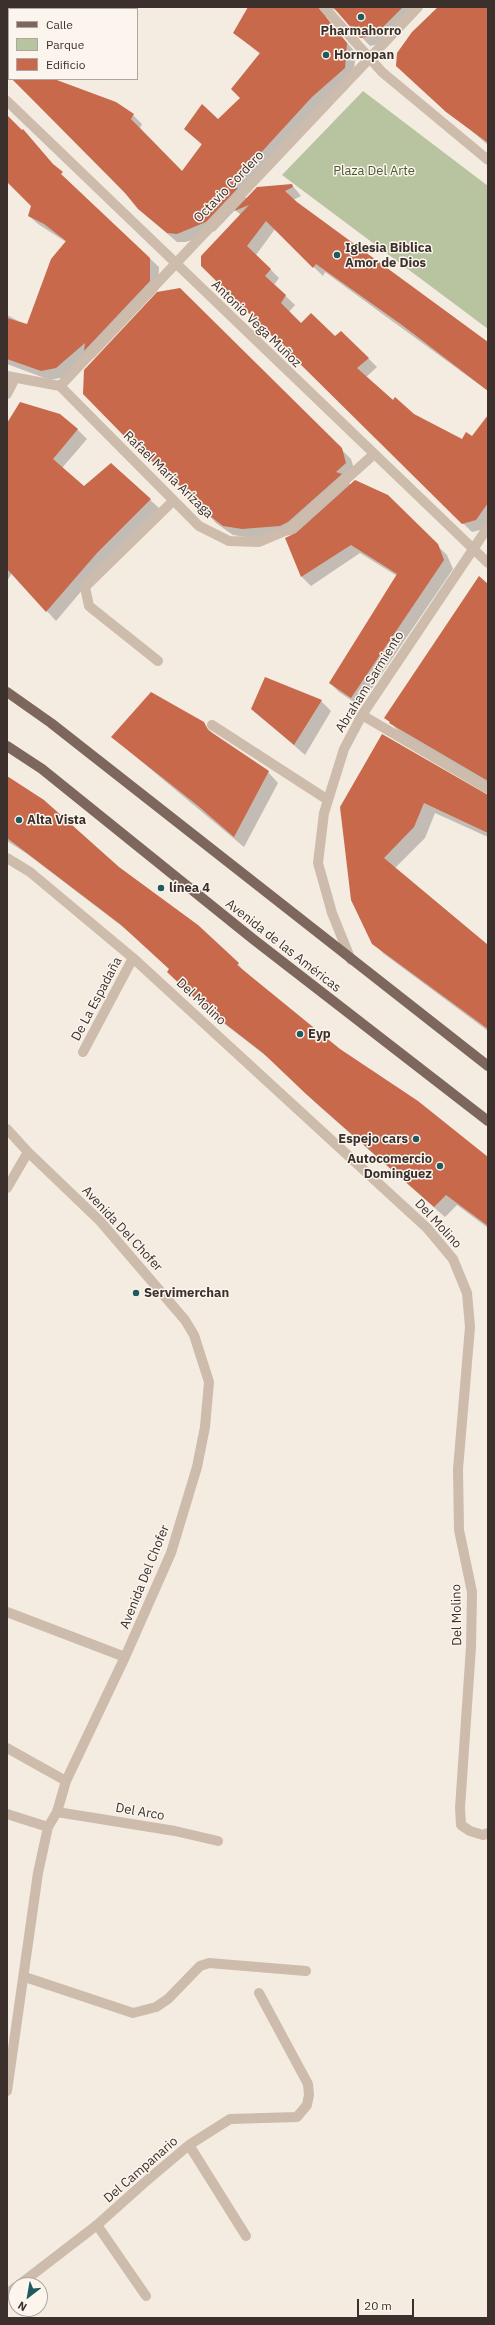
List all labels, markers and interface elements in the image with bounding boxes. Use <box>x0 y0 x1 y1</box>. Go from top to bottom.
legend <box>8 8 138 80</box>
marker: Pharmahorro <box>356 12 366 22</box>
text: Calle <box>46 17 73 32</box>
place label: Pharmahorro <box>321 23 401 39</box>
text: Parque <box>46 37 84 52</box>
place label: Hornopan <box>334 47 394 63</box>
marker: Hornopan <box>321 50 331 60</box>
text: Edificio <box>46 57 85 72</box>
street label: Octavio Cordero <box>191 148 267 226</box>
park label: Plaza Del Arte <box>333 163 415 179</box>
place label: Iglesia Biblica Amor de Dios <box>345 240 432 271</box>
marker: Iglesia Biblica Amor de Dios <box>332 250 342 260</box>
street label: Antonio Vega Muñoz <box>208 277 304 371</box>
street label: Rafael María Arízaga <box>120 428 216 522</box>
street label: Abraham Sarmiento <box>333 628 407 736</box>
place label: Alta Vista <box>27 812 86 828</box>
marker: Alta Vista <box>14 815 24 825</box>
place label: línea 4 <box>169 880 210 896</box>
marker: línea 4 <box>156 883 166 893</box>
street label: Avenida de las Américas <box>222 896 344 996</box>
street label: De La Espadaña <box>68 954 126 1044</box>
street label: Del Molino <box>173 975 229 1029</box>
place label: Eyp <box>308 1026 331 1042</box>
marker: Eyp <box>295 1029 305 1039</box>
place label: Espejo cars <box>338 1131 408 1147</box>
marker: Espejo cars <box>411 1134 421 1144</box>
place label: Autocomercio Dominguez <box>347 1151 432 1182</box>
marker: Autocomercio Dominguez <box>435 1161 445 1171</box>
street label: Avenida Del Chofer <box>78 1183 166 1275</box>
street label: Del Molino <box>411 1196 465 1252</box>
place label: Servimerchan <box>144 1285 229 1301</box>
marker: Servimerchan <box>131 1288 141 1298</box>
street label: Avenida Del Chofer <box>117 1523 173 1631</box>
street label: Del Molino <box>449 1584 465 1646</box>
street label: Del Arco <box>114 1800 166 1824</box>
street label: Del Campanario <box>101 2134 181 2206</box>
north arrow <box>8 2277 48 2317</box>
scale bar <box>359 2291 416 2317</box>
text: N <box>15 2298 29 2314</box>
text: 20 m <box>364 2298 392 2313</box>

